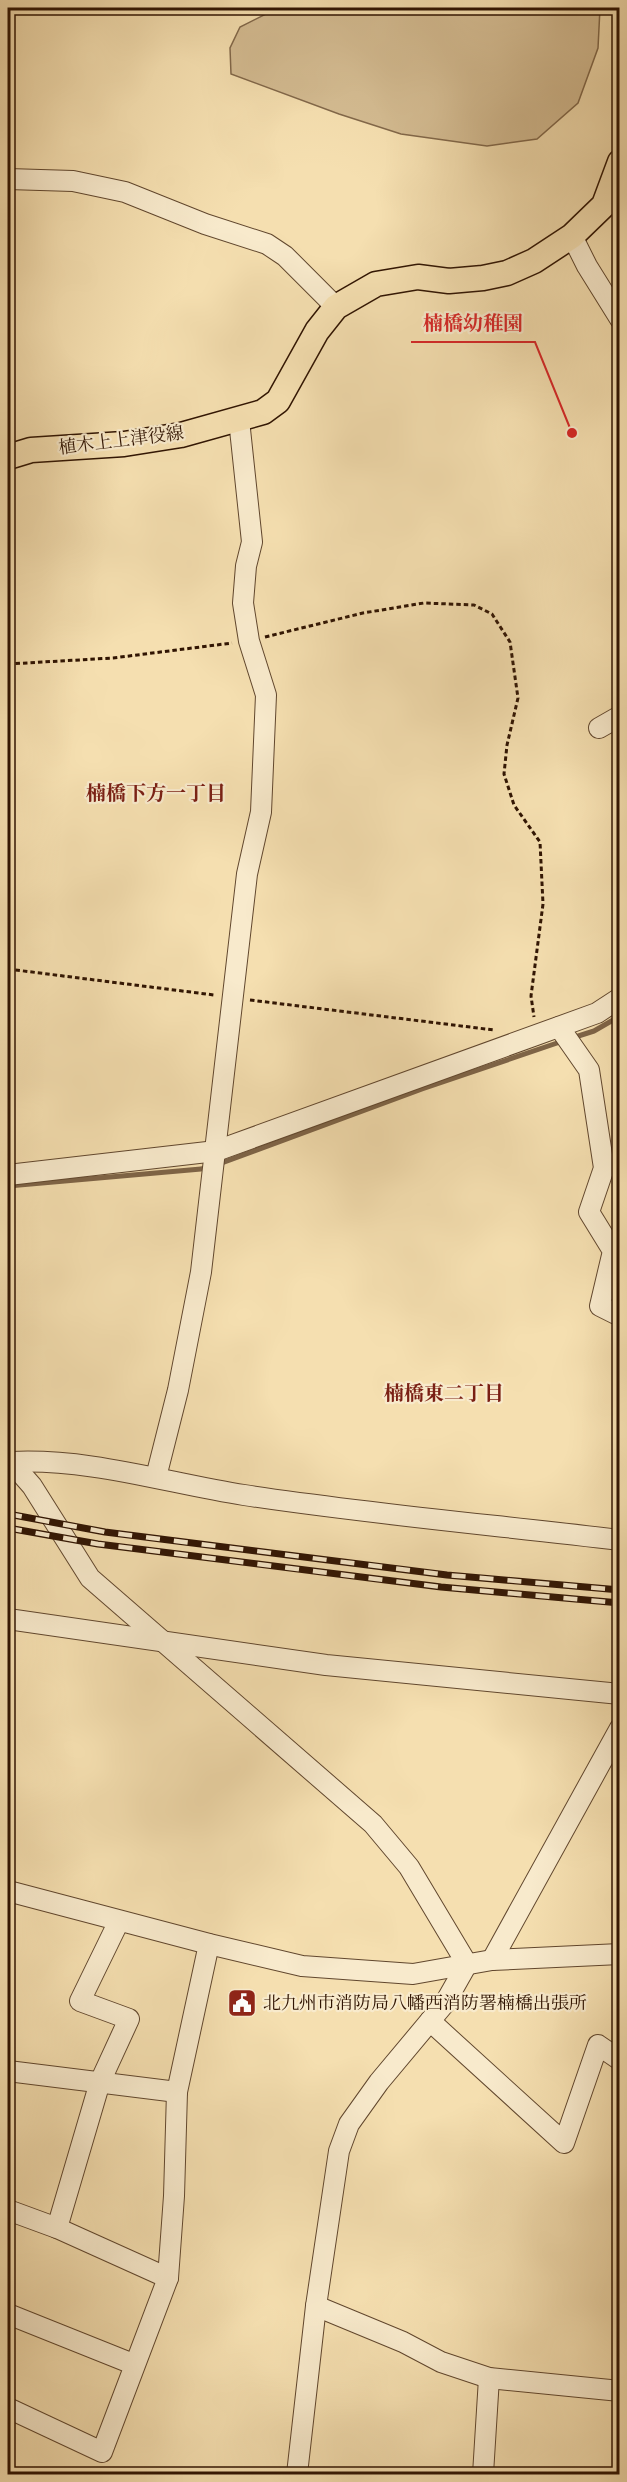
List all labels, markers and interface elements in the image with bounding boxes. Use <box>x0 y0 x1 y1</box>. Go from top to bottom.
callout: 楠橋幼稚園 <box>411 304 535 342</box>
text: 楠橋幼稚園 <box>423 312 523 337</box>
street label: 植木上上津役線 <box>57 421 185 460</box>
district label: 楠橋下方一丁目 <box>86 782 226 807</box>
district label: 楠橋東二丁目 <box>384 1382 504 1407</box>
public building icon: 北九州市消防局八幡西消防署楠橋出張所 <box>226 1987 258 2019</box>
place label: 北九州市消防局八幡西消防署楠橋出張所 <box>263 1992 587 2015</box>

